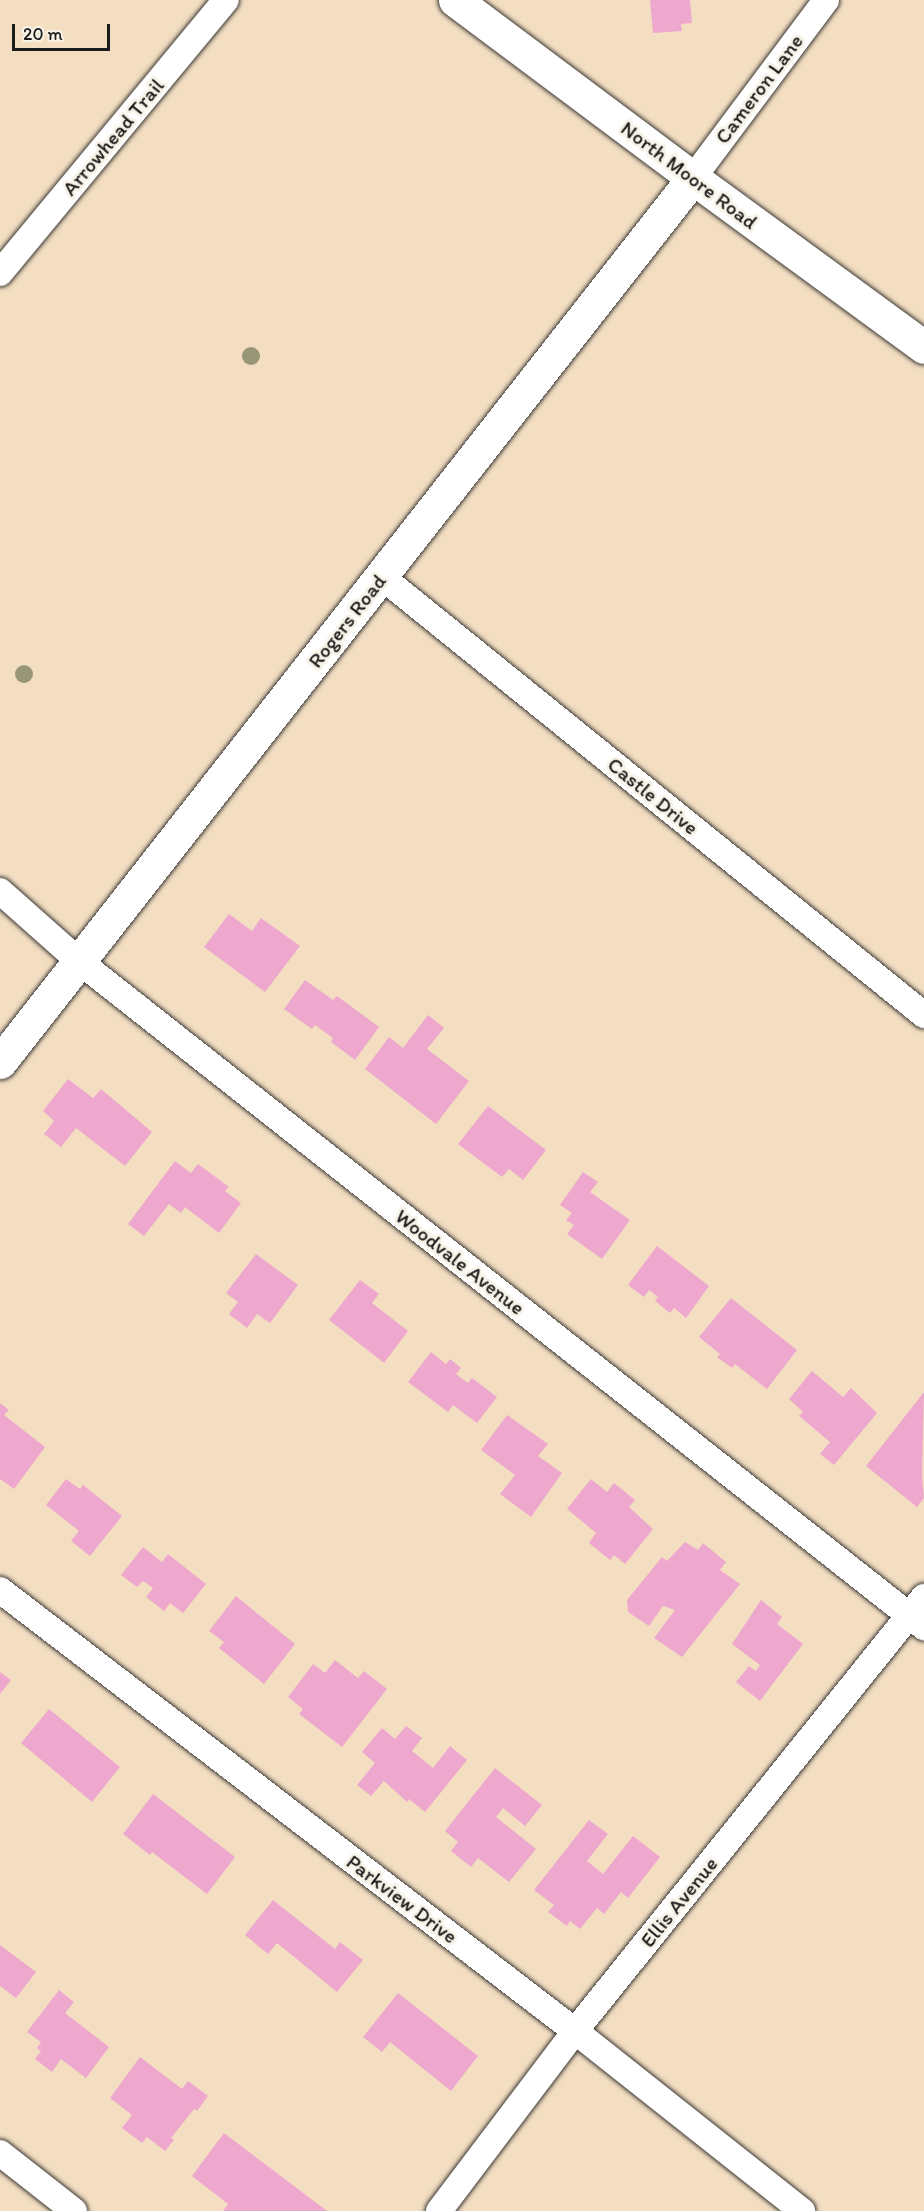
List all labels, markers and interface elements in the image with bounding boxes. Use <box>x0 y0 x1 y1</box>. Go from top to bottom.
scale bar <box>15 12 112 50</box>
text: 20 m <box>23 23 63 45</box>
street label: Cameron Lane <box>710 29 808 149</box>
street label: Arrowhead Trail <box>57 74 169 200</box>
street label: North Moore Road <box>616 116 762 234</box>
street label: Rogers Road <box>303 569 391 673</box>
street label: Castle Drive <box>602 752 704 840</box>
street label: Woodvale Avenue <box>390 1204 530 1320</box>
street label: Parkview Drive <box>341 1849 463 1949</box>
street label: Ellis Avenue <box>635 1852 723 1952</box>

